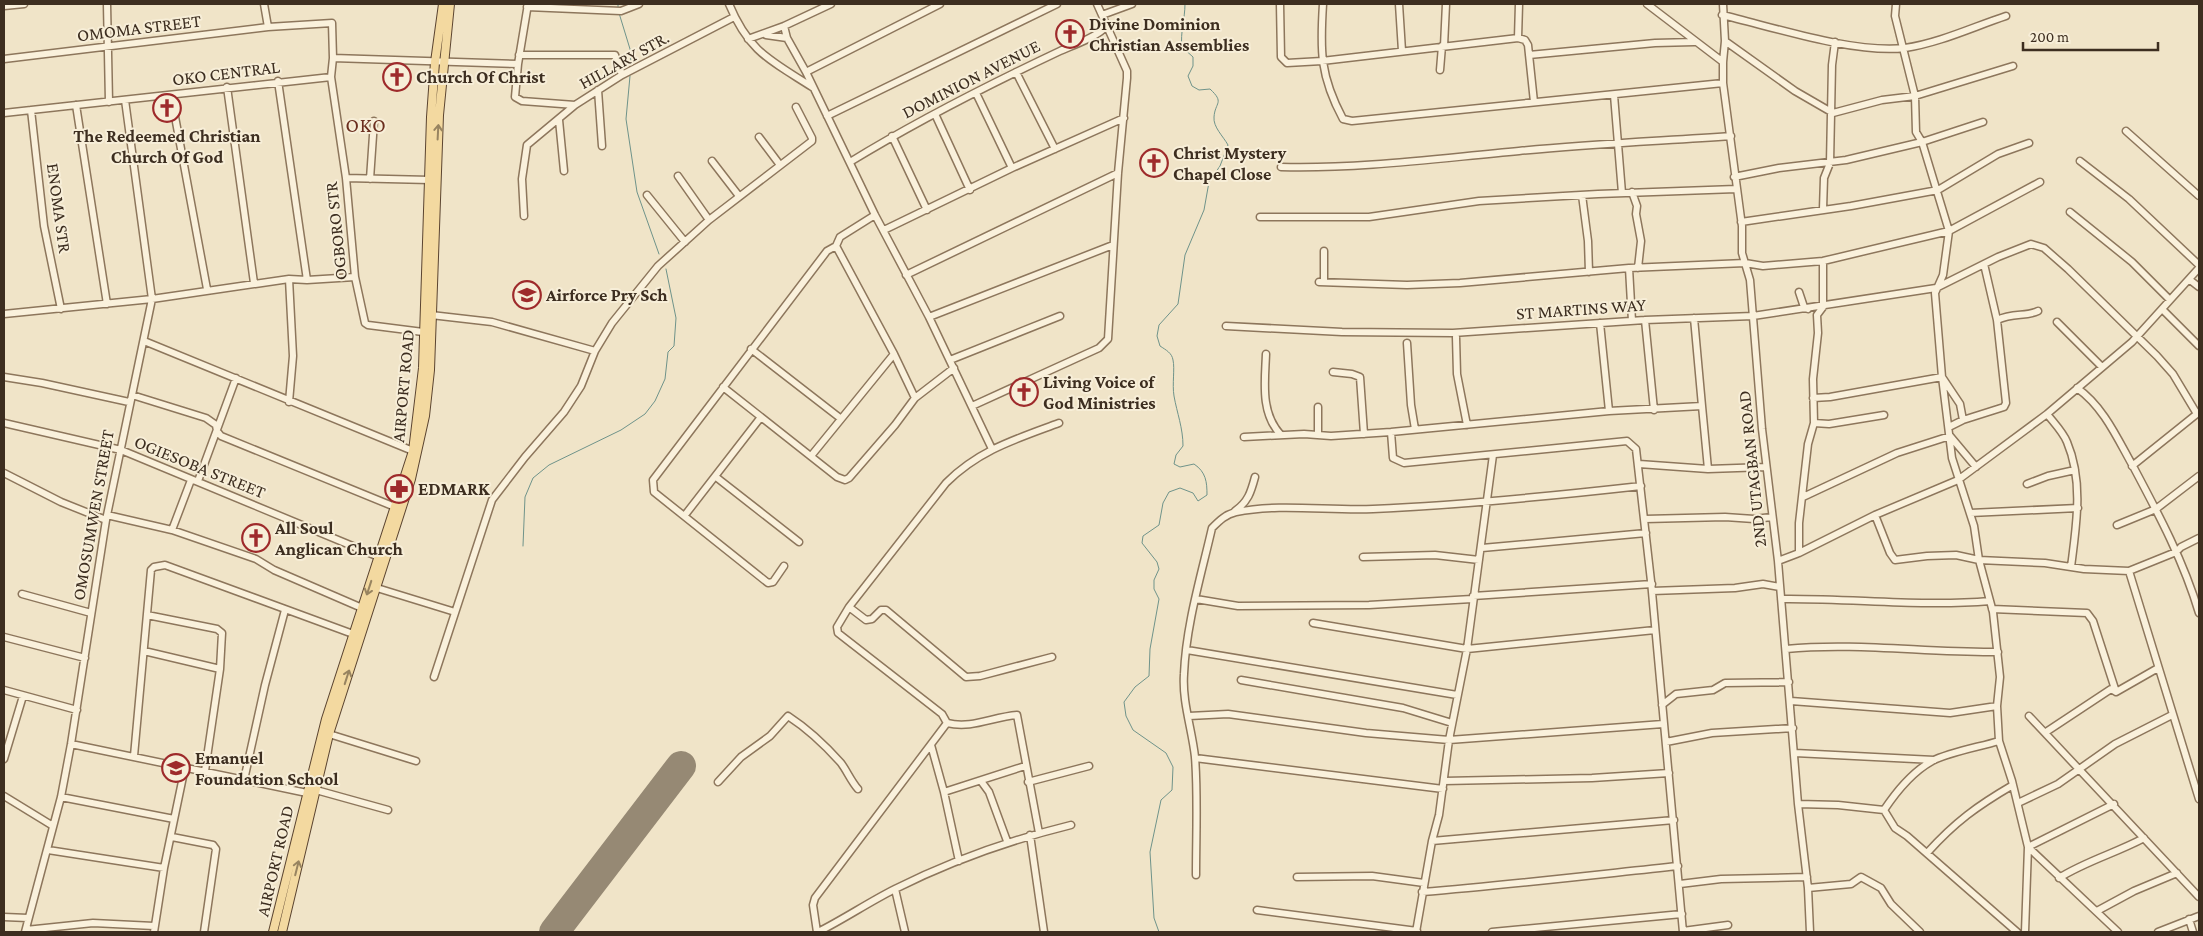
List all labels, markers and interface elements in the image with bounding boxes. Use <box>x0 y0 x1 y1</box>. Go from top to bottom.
street label: OMOMA STREET <box>76 10 202 46</box>
place label: Divine Dominion Christian Assemblies <box>1089 14 1249 55</box>
church icon: Divine Dominion Christian Assemblies <box>1055 19 1085 49</box>
scale bar <box>2023 20 2158 52</box>
street label: HILLARY STR. <box>575 27 673 93</box>
text: 200 m <box>2030 29 2069 45</box>
street label: DOMINION AVENUE <box>899 35 1044 122</box>
street label: OKO CENTRAL <box>171 56 281 90</box>
church icon: Church Of Christ <box>382 62 412 92</box>
place label: Church Of Christ <box>416 67 546 87</box>
church icon: The Redeemed Christian Church Of God <box>152 93 182 123</box>
district label: OKO <box>345 114 387 136</box>
one-way arrow <box>434 124 443 140</box>
place label: The Redeemed Christian Church Of God <box>73 126 261 167</box>
place label: Christ Mystery Chapel Close <box>1173 143 1287 184</box>
church icon: Christ Mystery Chapel Close <box>1139 148 1169 178</box>
street label: ENOMA STR <box>43 162 75 255</box>
street label: OGBORO STR <box>321 180 351 281</box>
school or university icon: Airforce Pry Sch <box>512 280 542 310</box>
place label: Airforce Pry Sch <box>545 285 668 305</box>
street label: ST MARTINS WAY <box>1515 294 1647 324</box>
street label: AIRPORT ROAD <box>388 329 418 443</box>
place label: Living Voice of God Ministries <box>1043 372 1156 413</box>
church icon: Living Voice of God Ministries <box>1009 377 1039 407</box>
street label: 2ND UTAGBAN ROAD <box>1734 390 1770 548</box>
street label: OMOSUMWEN STREET <box>68 428 118 602</box>
street label: OGIESOBA STREET <box>131 432 269 503</box>
pharmacy icon: EDMARK <box>384 474 414 504</box>
place label: EDMARK <box>418 479 490 499</box>
place label: All Soul Anglican Church <box>274 518 403 559</box>
church icon: All Soul Anglican Church <box>241 523 271 553</box>
one-way arrow <box>364 580 373 595</box>
one-way arrow <box>343 670 352 685</box>
place label: Emanuel Foundation School <box>195 748 339 789</box>
school or university icon: Emanuel Foundation School <box>161 753 191 783</box>
street label: AIRPORT ROAD <box>252 803 298 919</box>
one-way arrow <box>293 860 302 876</box>

